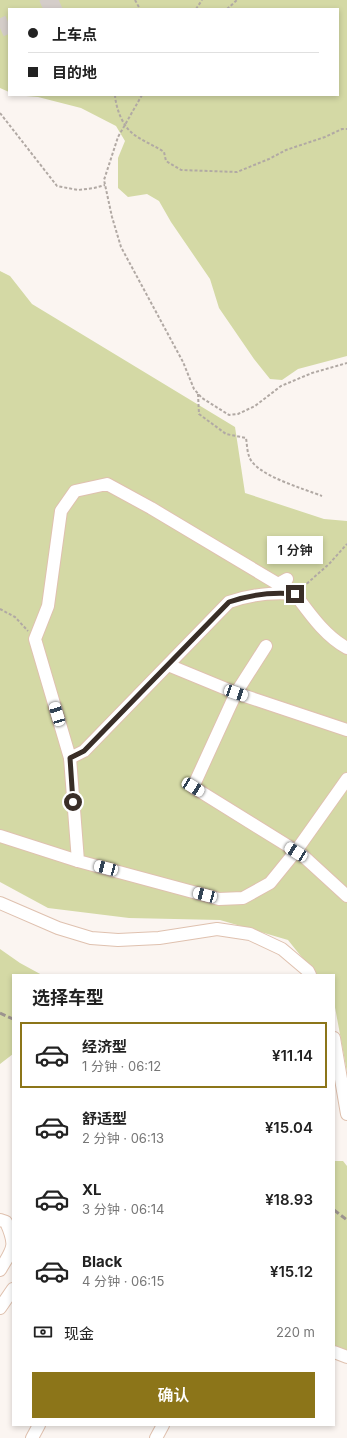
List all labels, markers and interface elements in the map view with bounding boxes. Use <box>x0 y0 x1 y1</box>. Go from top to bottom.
text: 上车点 <box>52 25 97 44</box>
text: 目的地 <box>52 63 97 82</box>
callout: 1 分钟 <box>267 536 323 564</box>
text: 1 分钟 <box>278 542 312 558</box>
route end <box>286 585 304 603</box>
car <box>223 683 249 703</box>
car <box>48 701 66 727</box>
car <box>180 776 206 798</box>
route start <box>64 793 82 811</box>
car <box>283 841 309 863</box>
car <box>93 859 119 877</box>
car <box>192 886 218 904</box>
text: 选择车型 <box>32 987 104 1008</box>
icon: car <box>34 1037 70 1073</box>
text: 经济型 <box>82 1037 127 1056</box>
text: ¥11.14 <box>272 1046 313 1065</box>
text: 1 分钟 · 06:12 <box>82 1058 161 1074</box>
icon: car <box>34 1109 70 1145</box>
text: 舒适型 <box>82 1109 127 1128</box>
text: ¥15.04 <box>265 1118 313 1137</box>
text: 2 分钟 · 06:13 <box>82 1130 164 1146</box>
text: XL <box>82 1180 102 1199</box>
icon: car <box>34 1181 70 1217</box>
text: ¥18.93 <box>265 1190 313 1209</box>
text: 3 分钟 · 06:14 <box>82 1201 164 1217</box>
text: Black <box>82 1252 122 1271</box>
icon: car <box>34 1253 70 1289</box>
text: ¥15.12 <box>270 1262 313 1281</box>
text: 4 分钟 · 06:15 <box>82 1273 164 1289</box>
icon: cash <box>32 1321 54 1343</box>
text: 现金 <box>64 1324 94 1343</box>
text: 220 m <box>276 1324 315 1340</box>
button: 确认 <box>32 1372 315 1418</box>

